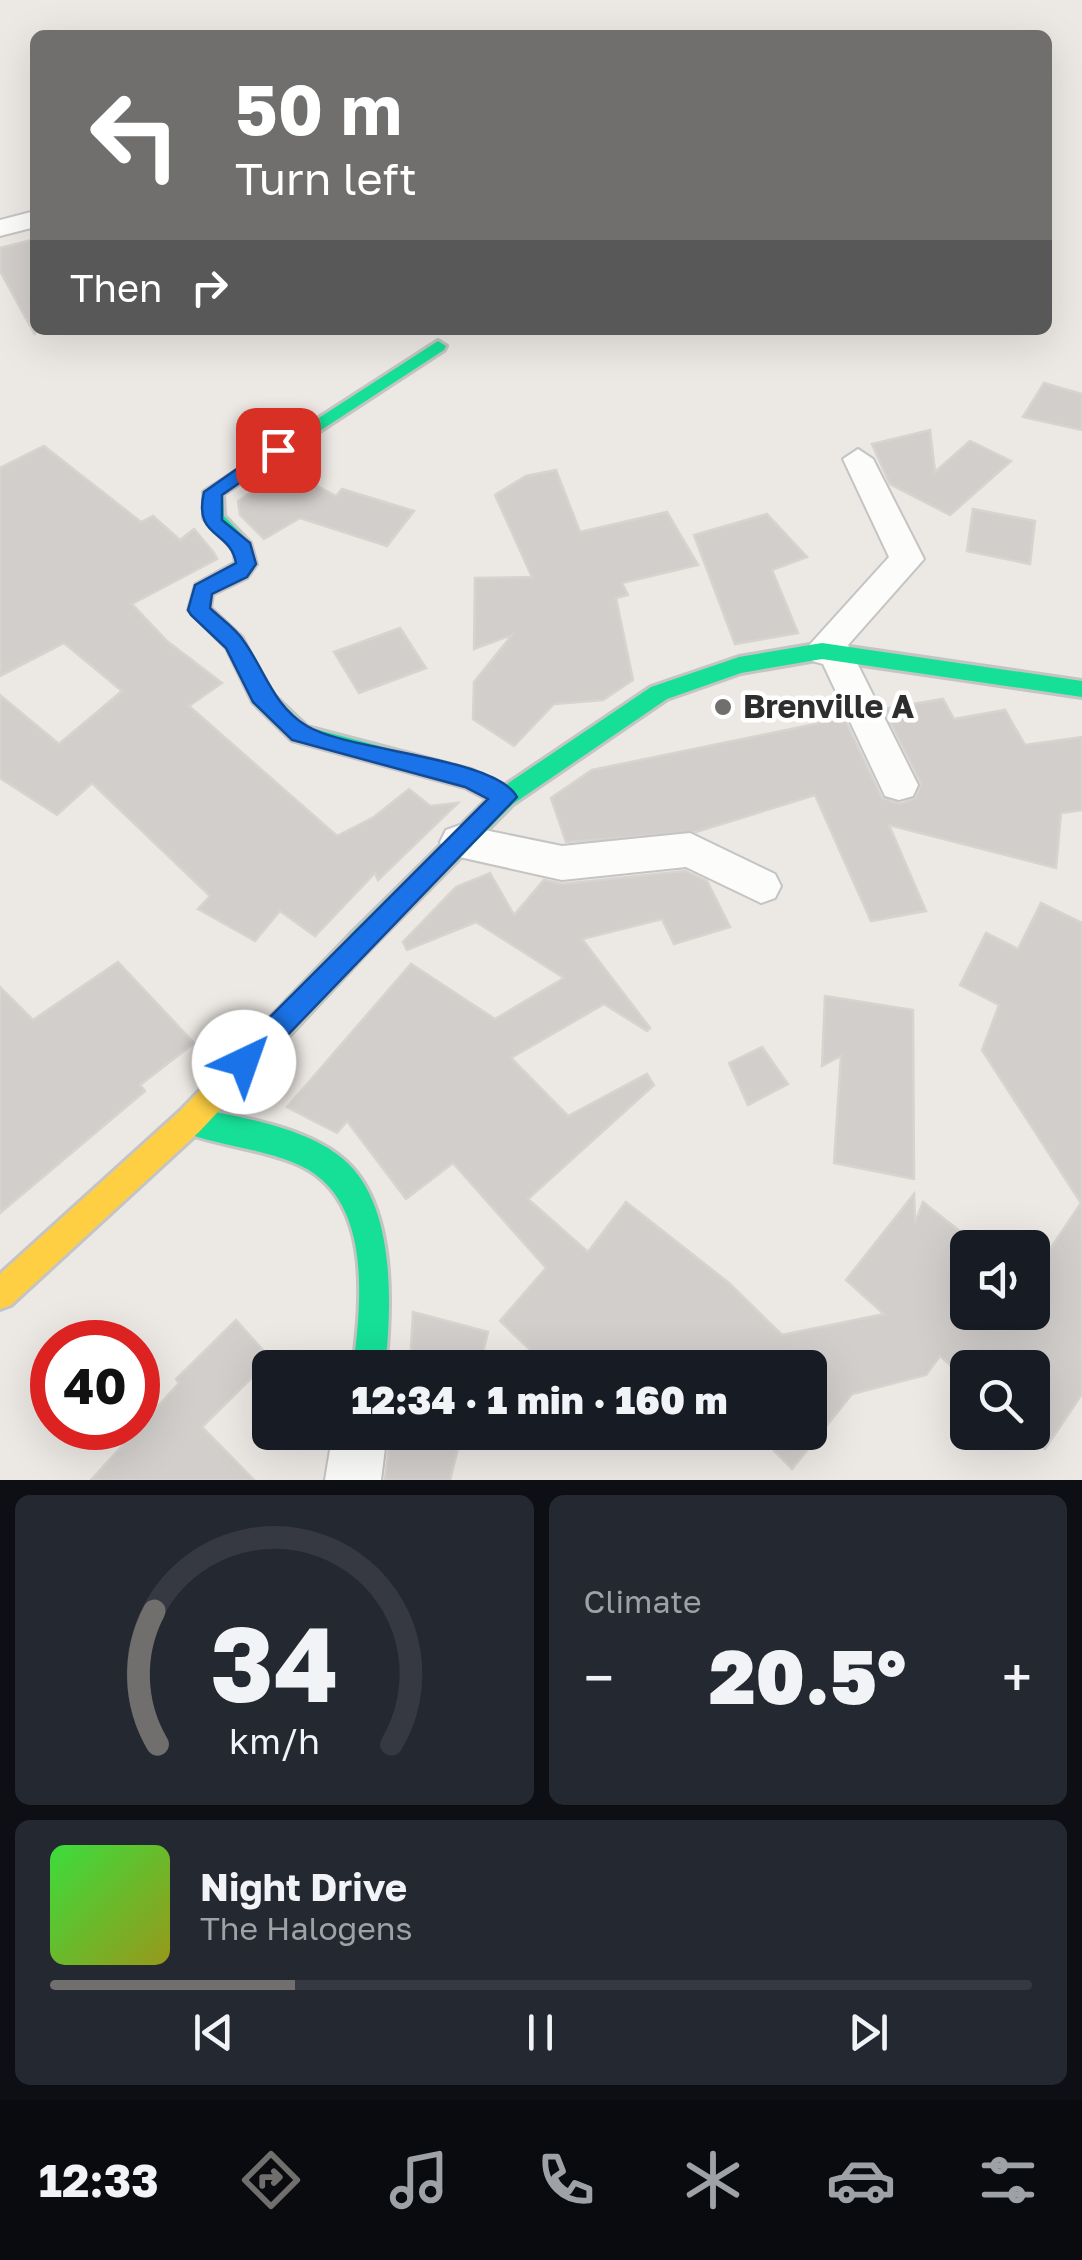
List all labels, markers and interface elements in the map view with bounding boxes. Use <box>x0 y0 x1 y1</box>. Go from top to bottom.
text: 50 m <box>235 66 402 150</box>
icon: left <box>70 70 200 200</box>
text: Turn left <box>235 151 417 205</box>
icon: right <box>182 260 237 315</box>
text: Then <box>70 265 162 310</box>
pin <box>236 408 321 493</box>
icon: arrive <box>251 423 306 478</box>
place label: Brenville A <box>743 687 914 725</box>
marker: Brenville A <box>712 696 734 718</box>
position arrow <box>192 1010 296 1114</box>
map controls <box>950 1230 1050 1450</box>
button: sound <box>950 1230 1050 1330</box>
speed limit sign: 40 <box>30 1320 160 1450</box>
button: search <box>950 1350 1050 1450</box>
text: 12:34 · 1 min · 160 m <box>351 1377 728 1422</box>
text: Climate <box>584 1582 702 1620</box>
text: 34 <box>210 1600 338 1725</box>
text: 20.5° <box>709 1630 906 1721</box>
text: − <box>584 1644 614 1710</box>
text: + <box>1002 1644 1032 1710</box>
text: km/h <box>229 1719 320 1762</box>
text: Night Drive <box>200 1864 407 1909</box>
text: The Halogens <box>200 1909 412 1947</box>
icon: previous <box>186 2005 241 2060</box>
icon: pause <box>513 2005 568 2060</box>
icon: next <box>841 2005 896 2060</box>
icon: directions <box>236 2145 306 2215</box>
icon: music <box>384 2145 454 2215</box>
icon: phone <box>531 2145 601 2215</box>
icon: climate <box>678 2145 748 2215</box>
icon: car <box>826 2145 896 2215</box>
icon: filters <box>973 2145 1043 2215</box>
text: 12:33 <box>39 2153 159 2207</box>

